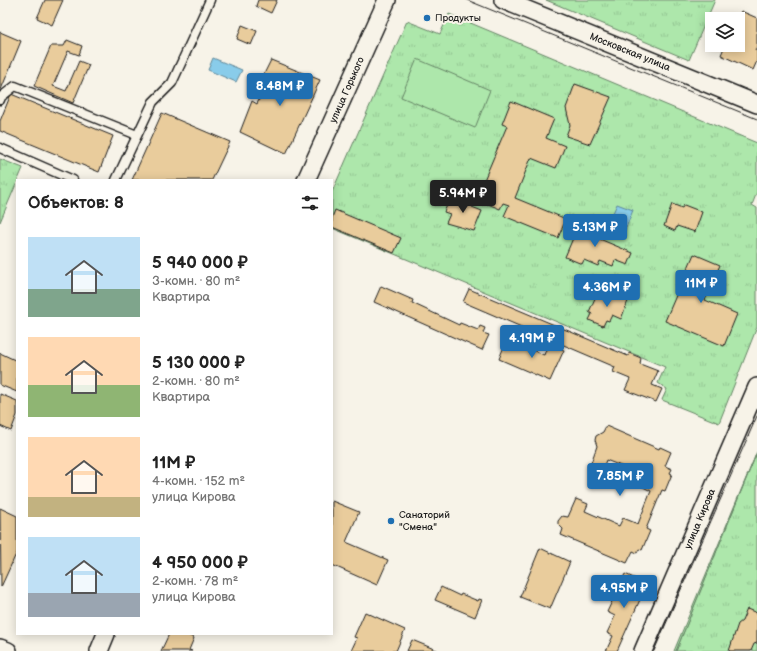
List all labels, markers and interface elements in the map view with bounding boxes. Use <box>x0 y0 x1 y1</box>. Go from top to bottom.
place label: Продукты <box>435 12 481 24</box>
map controls <box>705 12 745 52</box>
button: layers <box>705 12 745 52</box>
marker: Продукты <box>422 13 432 23</box>
street label: Московская улица <box>588 30 672 74</box>
street label: улица Горького <box>327 55 367 125</box>
pin: 8.48M ₽ <box>243 73 317 107</box>
text: 8.48M ₽ <box>256 78 304 94</box>
pin: 5.94M ₽ <box>426 180 500 214</box>
text: 5.94M ₽ <box>439 185 487 201</box>
icon: filters <box>299 192 321 214</box>
text: Объектов: 8 <box>28 193 124 213</box>
pin: 5.13M ₽ <box>558 214 632 248</box>
text: 5.13M ₽ <box>572 219 618 235</box>
icon: home <box>60 253 108 301</box>
text: 5 940 000 ₽ <box>152 253 248 273</box>
pin: 11M ₽ <box>673 270 729 304</box>
text: 3-комн. · 80 m² <box>152 273 240 289</box>
pin: 4.36M ₽ <box>570 274 644 308</box>
text: 11M ₽ <box>684 275 718 291</box>
text: 4.36M ₽ <box>583 279 631 295</box>
text: Квартира <box>152 289 210 305</box>
pin: 4.19M ₽ <box>495 325 569 359</box>
text: 4.19M ₽ <box>509 330 555 346</box>
icon: home <box>60 353 108 401</box>
text: 5 130 000 ₽ <box>152 353 245 373</box>
text: 2-комн. · 80 m² <box>152 373 240 389</box>
text: Квартира <box>152 389 210 405</box>
icon: home <box>60 453 108 501</box>
text: 11M ₽ <box>152 453 195 473</box>
pin: 7.85M ₽ <box>583 463 657 497</box>
text: 7.85M ₽ <box>596 468 644 484</box>
text: 4-комн. · 152 m² <box>152 473 245 489</box>
street label: улица Кирова <box>682 487 718 551</box>
text: улица Кирова <box>152 489 236 505</box>
place label: Санаторий "Смена" <box>399 509 450 533</box>
marker: Санаторий "Смена" <box>386 516 396 526</box>
icon: home <box>60 553 108 601</box>
text: 4 950 000 ₽ <box>152 553 248 573</box>
text: 2-комн. · 78 m² <box>152 573 238 589</box>
pin: 4.95M ₽ <box>587 575 661 609</box>
text: 4.95M ₽ <box>600 580 648 596</box>
text: улица Кирова <box>152 589 236 605</box>

